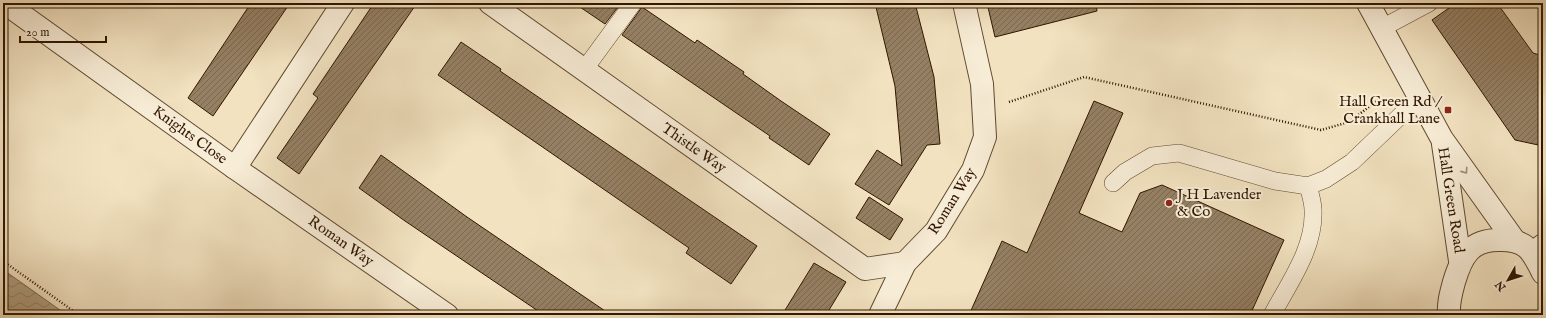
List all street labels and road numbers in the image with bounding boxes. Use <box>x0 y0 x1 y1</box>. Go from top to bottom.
street label: Knights Close <box>149 102 231 168</box>
street label: Thistle Way <box>658 119 731 178</box>
street label: Hall Green Road <box>1433 146 1469 255</box>
street label: Roman Way <box>924 163 980 238</box>
street label: Roman Way <box>304 211 378 271</box>

